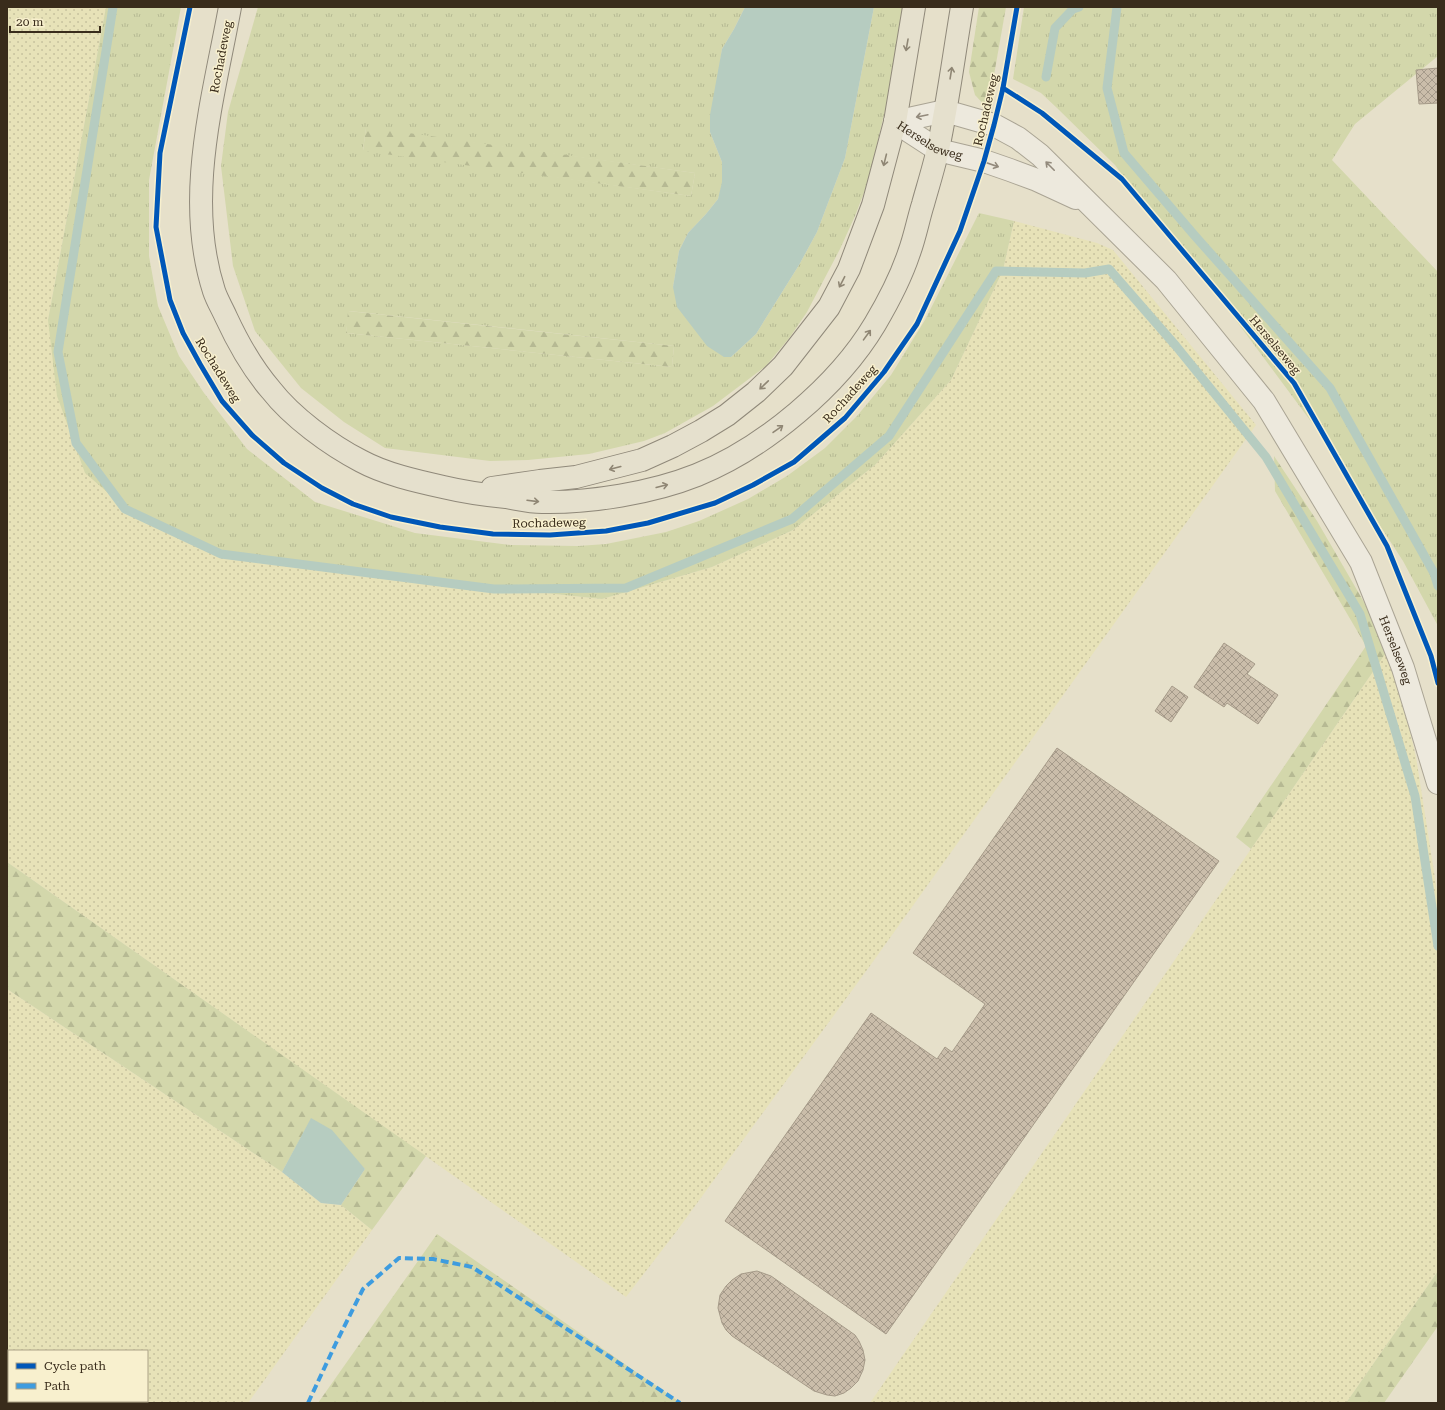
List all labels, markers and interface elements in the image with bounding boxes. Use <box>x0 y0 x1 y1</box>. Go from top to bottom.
scale bar <box>10 8 100 34</box>
text: 20 m <box>16 15 43 29</box>
street label: Rochadeweg <box>207 19 235 94</box>
one-way arrow <box>903 39 911 52</box>
one-way arrow <box>947 67 955 80</box>
street label: Rochadeweg <box>971 72 1001 147</box>
one-way arrow <box>916 112 929 120</box>
street label: Herselseweg <box>894 118 964 163</box>
one-way arrow <box>881 153 889 166</box>
one-way arrow <box>987 161 999 169</box>
one-way arrow <box>1046 161 1055 171</box>
one-way arrow <box>838 276 845 288</box>
street label: Herselseweg <box>1246 313 1304 377</box>
one-way arrow <box>863 330 871 341</box>
street label: Rochadeweg <box>193 335 244 405</box>
street label: Rochadeweg <box>820 362 880 426</box>
one-way arrow <box>759 380 769 390</box>
one-way arrow <box>772 425 783 433</box>
one-way arrow <box>609 465 622 472</box>
one-way arrow <box>655 482 668 489</box>
one-way arrow <box>527 497 540 505</box>
street label: Rochadeweg <box>512 515 586 531</box>
street label: Herselseweg <box>1376 614 1415 686</box>
legend <box>8 1350 148 1402</box>
text: Cycle path <box>44 1359 106 1373</box>
text: Path <box>44 1379 70 1393</box>

